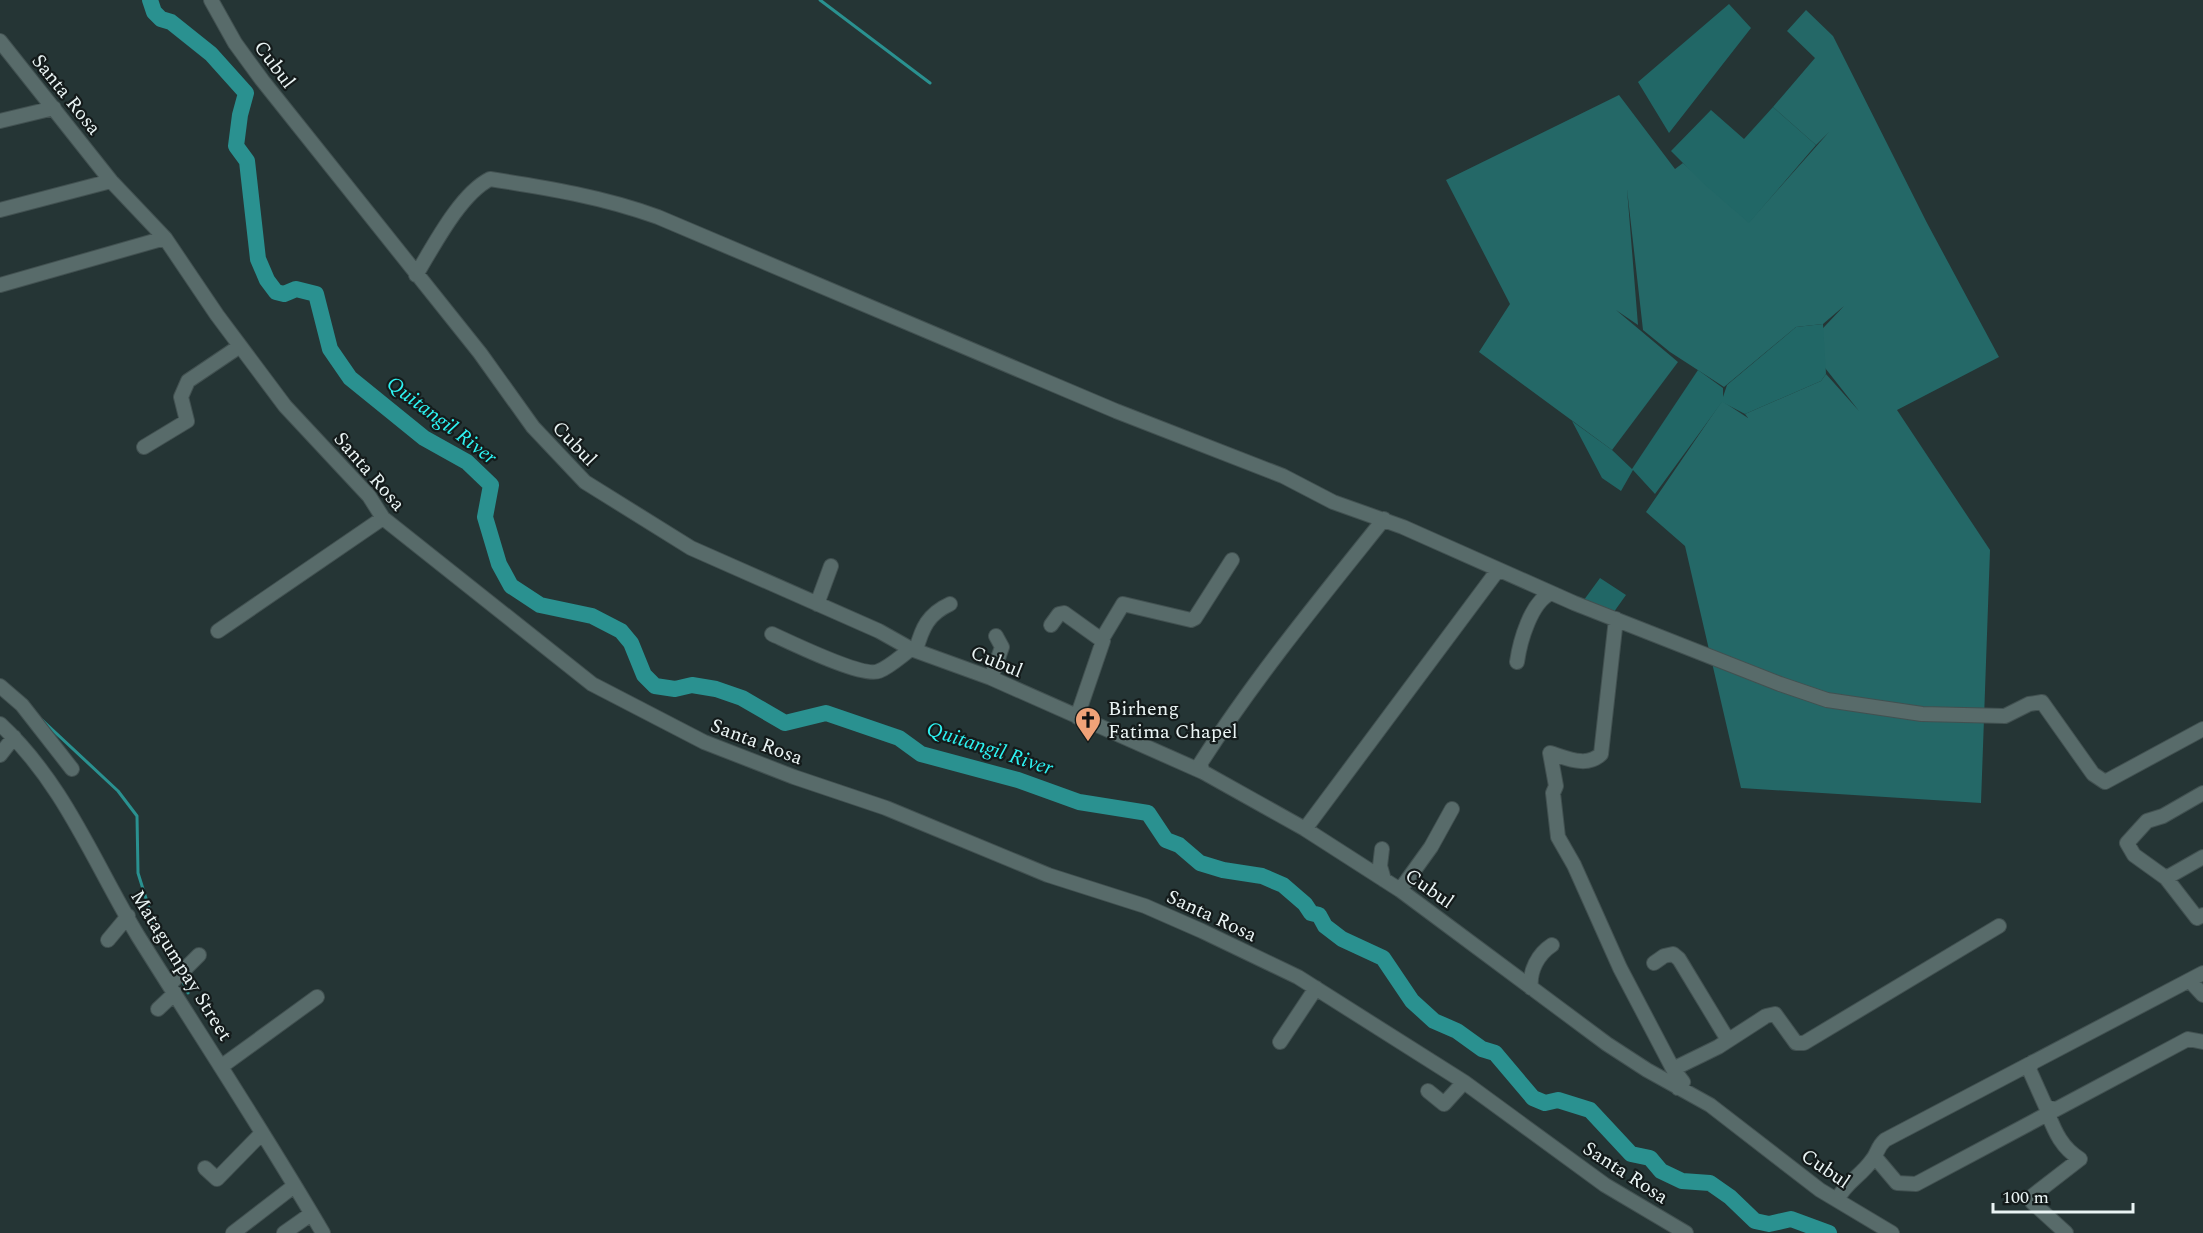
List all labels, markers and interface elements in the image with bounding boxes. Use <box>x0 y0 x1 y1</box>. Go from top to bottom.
street label: Cubul <box>246 34 302 95</box>
street label: Santa Rosa <box>24 48 108 142</box>
water label: Quitangil River <box>379 368 504 474</box>
street label: Cubul <box>545 414 604 474</box>
street label: Santa Rosa <box>326 425 412 518</box>
street label: Cubul <box>966 638 1027 686</box>
place label: Birheng Fatima Chapel <box>1108 694 1238 747</box>
church icon: Birheng Fatima Chapel <box>1073 705 1103 743</box>
street label: Santa Rosa <box>706 711 807 773</box>
water label: Quitangil River <box>922 713 1058 785</box>
street label: Cubul <box>1399 861 1460 917</box>
street label: Santa Rosa <box>1161 882 1262 950</box>
street label: Matagumpay Street <box>123 884 240 1047</box>
street label: Santa Rosa <box>1577 1134 1674 1212</box>
street label: Cubul <box>1795 1141 1856 1196</box>
scale bar <box>1993 1176 2132 1214</box>
text: 100 m <box>2002 1184 2049 1211</box>

